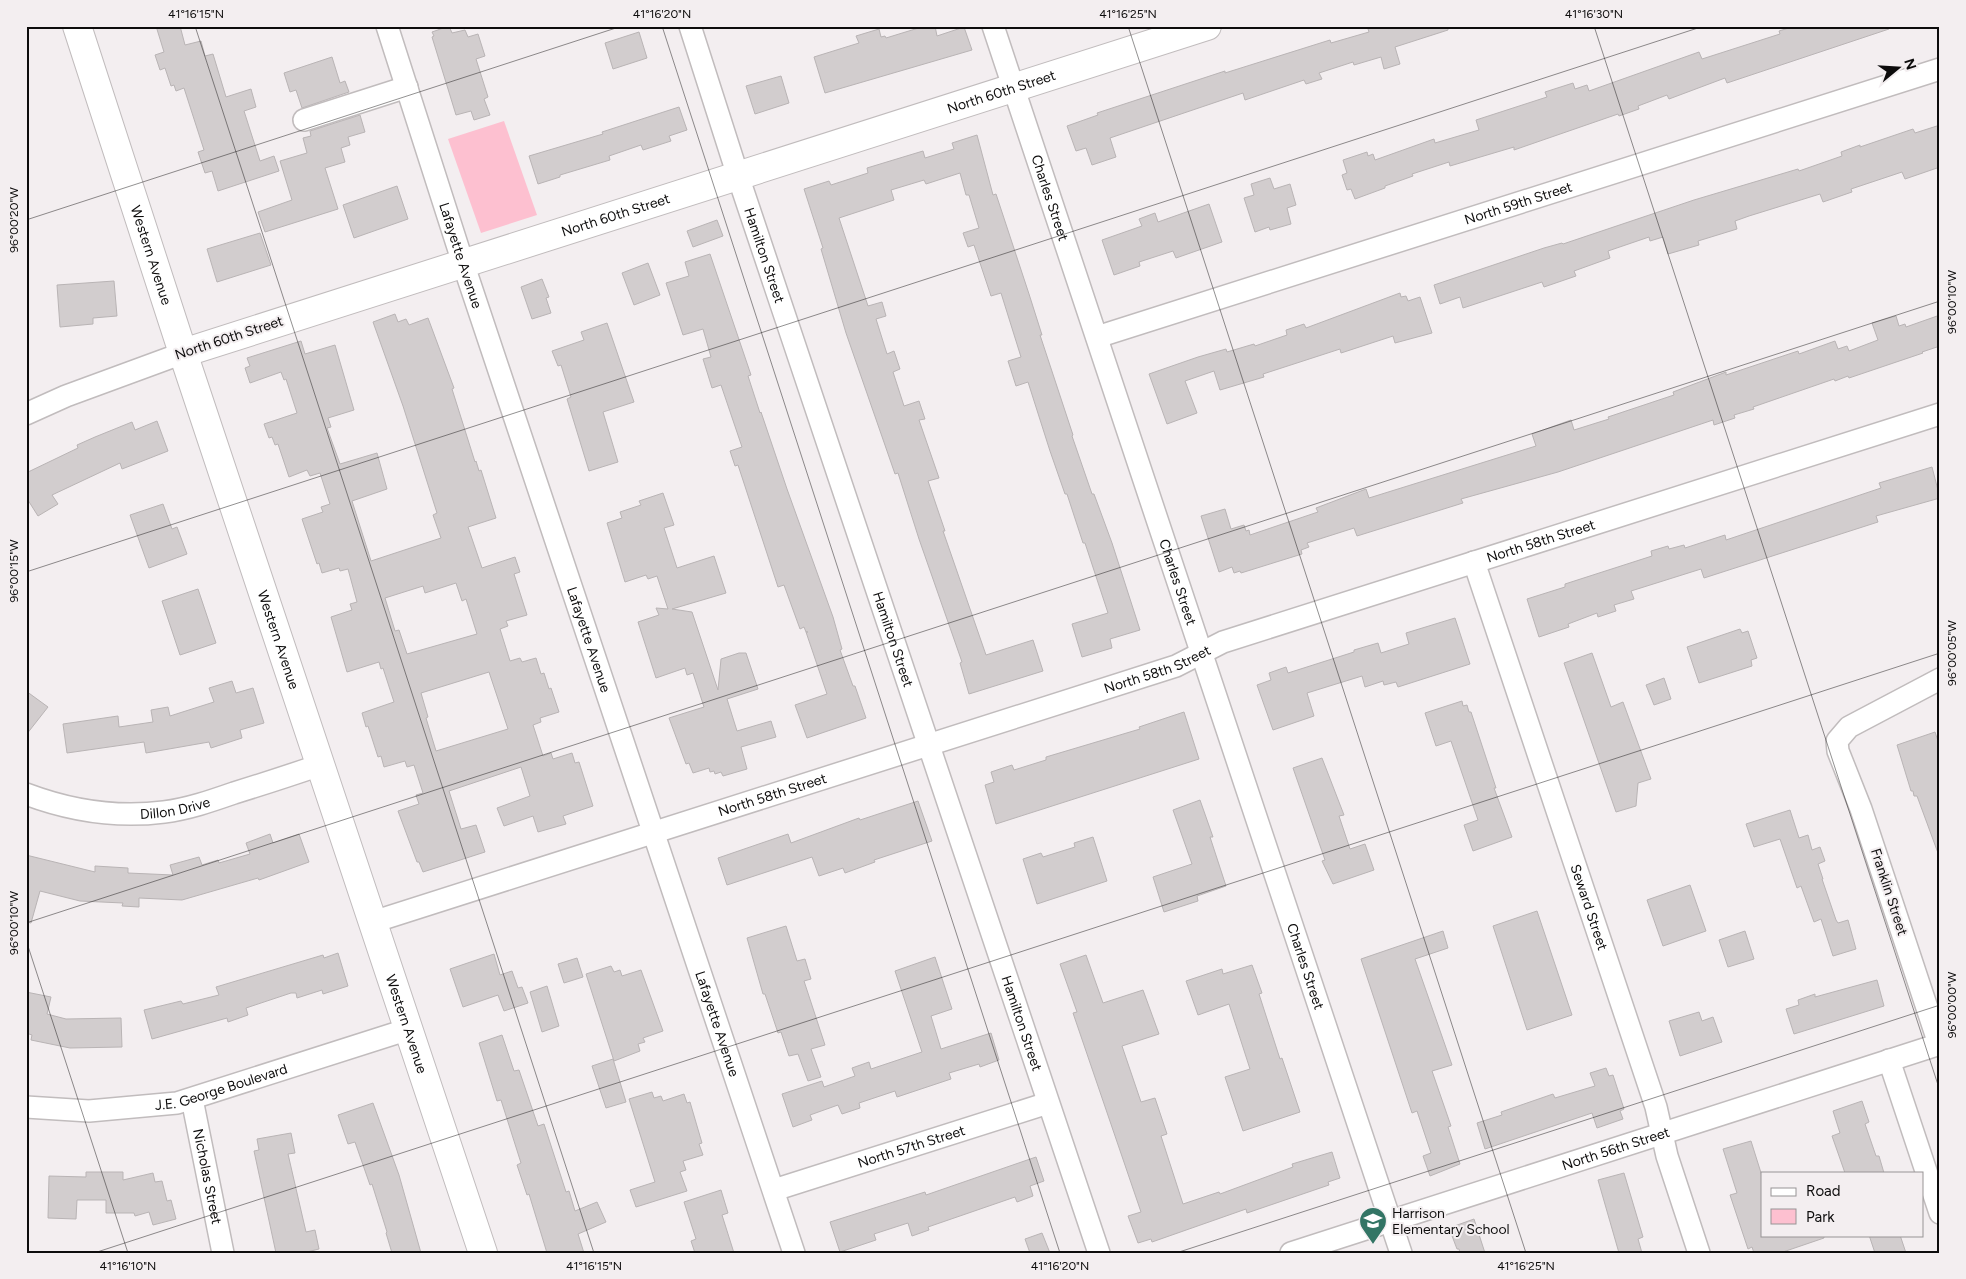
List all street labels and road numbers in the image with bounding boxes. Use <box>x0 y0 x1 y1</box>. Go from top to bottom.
street label: North 60th Street <box>945 66 1058 117</box>
street label: Charles Street <box>1028 152 1072 243</box>
street label: North 59th Street <box>1462 178 1574 228</box>
street label: North 60th Street <box>559 190 672 240</box>
street label: Lafayette Avenue <box>436 200 486 311</box>
street label: Western Avenue <box>127 203 175 307</box>
street label: Hamilton Street <box>741 205 788 305</box>
street label: North 60th Street <box>173 312 285 364</box>
street label: North 58th Street <box>1484 516 1597 566</box>
street label: Charles Street <box>1156 537 1200 627</box>
street label: Lafayette Avenue <box>563 585 615 695</box>
street label: Western Avenue <box>254 588 303 692</box>
street label: Hamilton Street <box>869 589 917 689</box>
street label: North 58th Street <box>1102 641 1213 697</box>
street label: North 58th Street <box>716 770 829 820</box>
street label: Dillon Drive <box>140 793 212 822</box>
street label: Franklin Street <box>1867 846 1911 938</box>
street label: Seward Street <box>1567 862 1612 952</box>
street label: Charles Street <box>1283 921 1328 1012</box>
street label: Lafayette Avenue <box>692 969 743 1079</box>
street label: Western Avenue <box>382 972 431 1076</box>
street label: Hamilton Street <box>998 973 1046 1073</box>
street label: J.E. George Boulevard <box>154 1060 289 1113</box>
street label: North 57th Street <box>855 1121 967 1171</box>
street label: North 56th Street <box>1560 1123 1672 1174</box>
street label: Nicholas Street <box>190 1127 226 1226</box>

